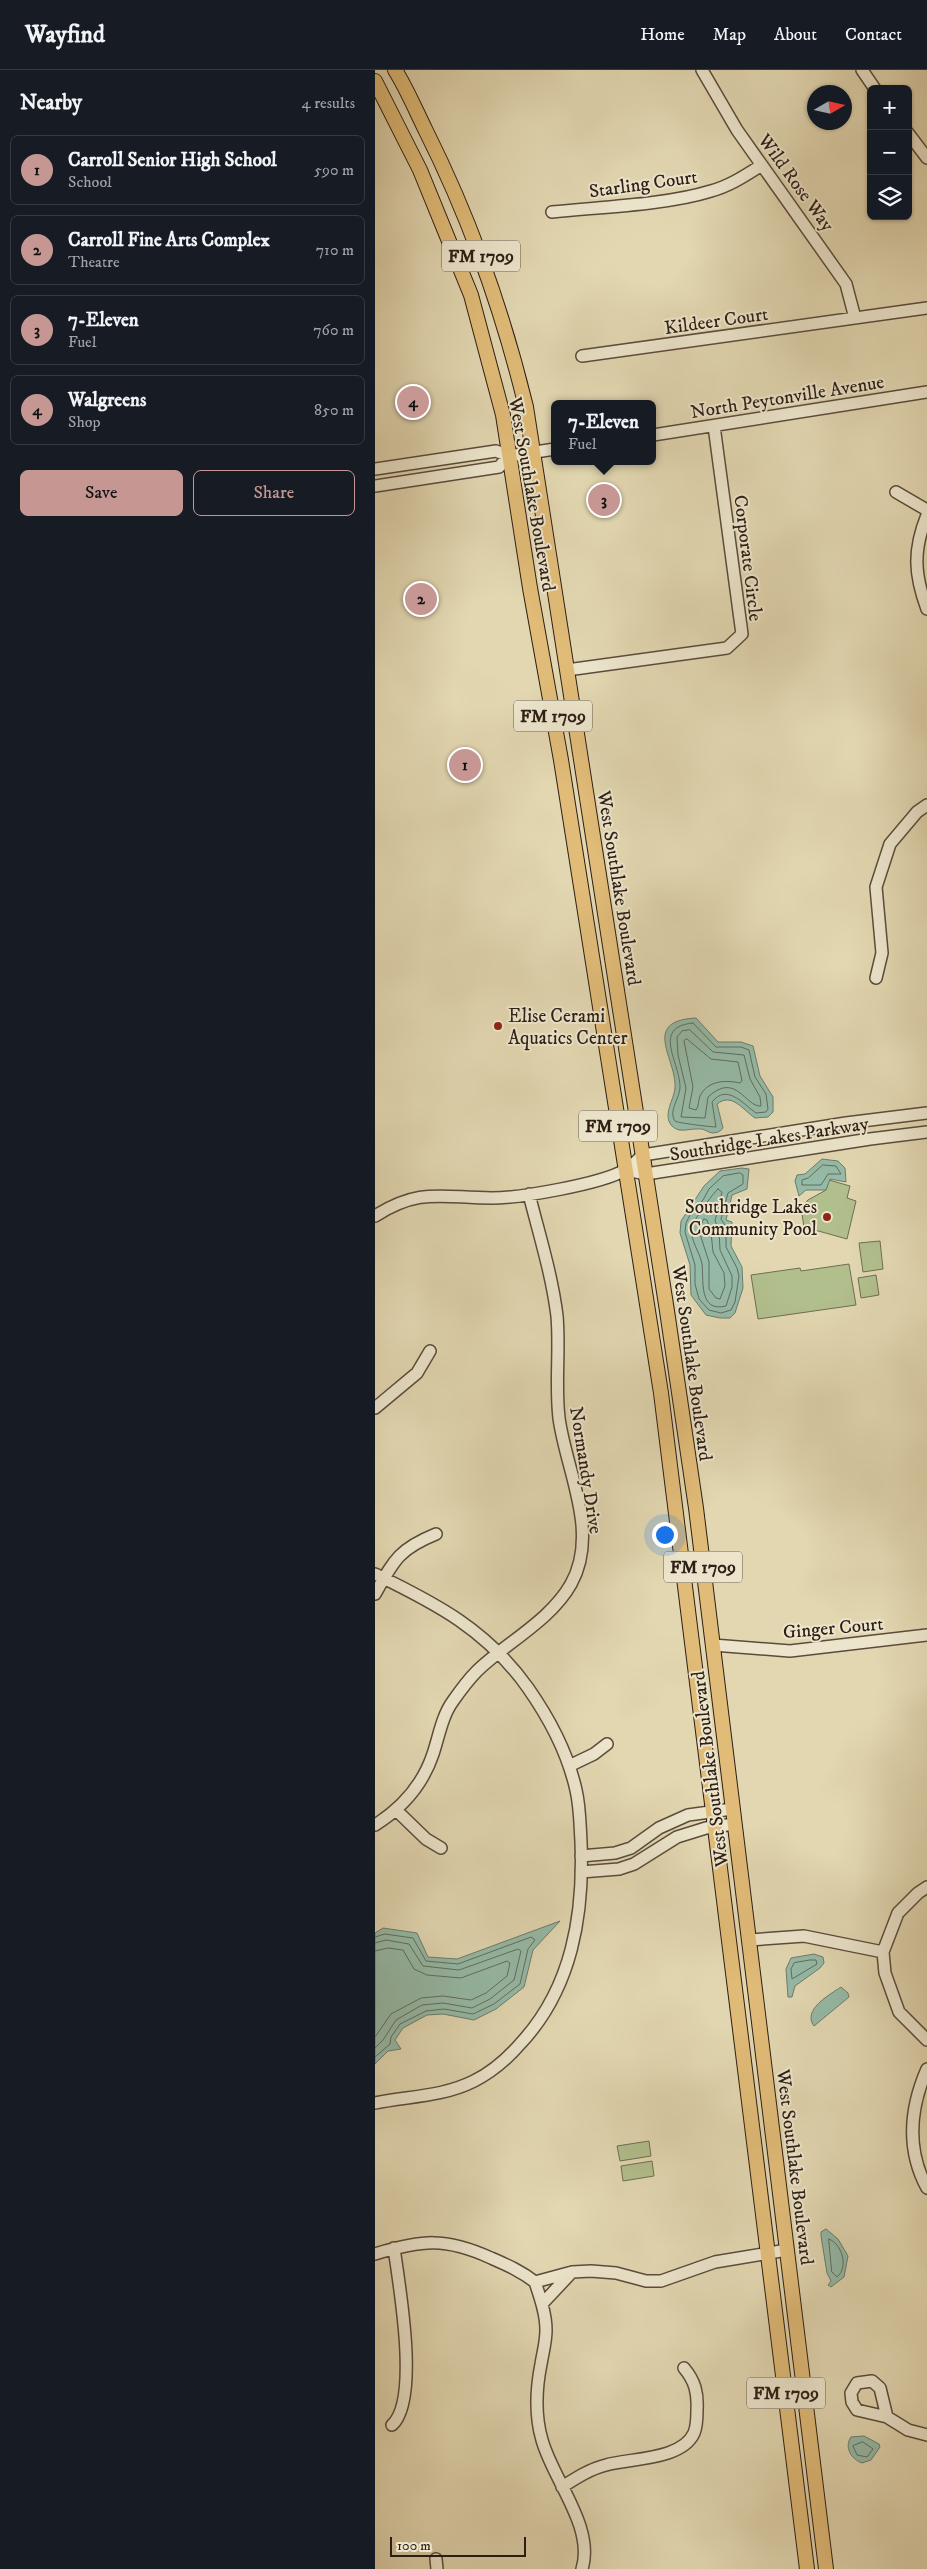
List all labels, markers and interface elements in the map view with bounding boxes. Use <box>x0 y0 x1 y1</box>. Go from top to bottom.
text: Wayfind <box>25 20 105 50</box>
text: Home <box>640 24 685 46</box>
text: Map <box>713 24 746 46</box>
text: About <box>774 24 817 46</box>
text: Contact <box>845 24 902 46</box>
north arrow <box>807 85 852 130</box>
map controls <box>867 85 912 220</box>
button: + <box>867 85 912 130</box>
text: Nearby <box>20 90 82 116</box>
text: 4 results <box>302 93 355 113</box>
street label: Wild Rose Way <box>752 129 839 237</box>
button: − <box>867 130 912 175</box>
text: Carroll Senior High School <box>68 149 277 172</box>
text: 1 <box>34 160 40 180</box>
text: 590 m <box>314 160 354 180</box>
street label: Starling Court <box>588 166 699 203</box>
text: School <box>68 172 112 192</box>
button: layers <box>867 175 912 220</box>
text: Carroll Fine Arts Complex <box>68 229 270 252</box>
text: 2 <box>33 240 41 260</box>
text: 710 m <box>316 240 354 260</box>
road number: FM 1709 <box>442 240 520 272</box>
text: Theatre <box>68 252 120 272</box>
street label: Kildeer Court <box>663 303 770 340</box>
text: 7-Eleven <box>68 309 139 332</box>
text: 3 <box>34 320 40 340</box>
text: 760 m <box>313 320 354 340</box>
text: Fuel <box>68 332 97 352</box>
street label: North Peytonville Avenue <box>689 371 886 424</box>
pin: 4 <box>397 383 429 421</box>
text: Walgreens <box>68 389 146 412</box>
street label: West Southlake Boulevard <box>503 394 560 594</box>
text: 4 <box>32 400 42 420</box>
text: 850 m <box>314 400 354 420</box>
popup <box>551 400 656 465</box>
text: 7-Eleven <box>568 411 639 434</box>
text: Shop <box>68 412 101 432</box>
text: Fuel <box>568 434 597 454</box>
button: Save <box>20 470 183 516</box>
button: Share <box>193 470 355 516</box>
pin: 3 <box>588 481 620 519</box>
street label: Corporate Circle <box>728 494 767 623</box>
pin: 2 <box>405 580 437 618</box>
road number: FM 1709 <box>514 700 592 731</box>
pin: 1 <box>449 746 481 784</box>
street label: West Southlake Boulevard <box>592 788 645 988</box>
place label: Elise Cerami Aquatics Center <box>508 1005 628 1051</box>
marker: Elise Cerami Aquatics Center <box>492 1020 504 1032</box>
road number: FM 1709 <box>579 1110 657 1142</box>
street label: Southridge Lakes Parkway <box>668 1112 871 1167</box>
place label: Southridge Lakes Community Pool <box>685 1196 817 1241</box>
marker: Southridge Lakes Community Pool <box>821 1211 833 1223</box>
street label: West Southlake Boulevard <box>666 1263 717 1463</box>
street label: Normandy Drive <box>564 1405 607 1536</box>
your location <box>652 1522 678 1548</box>
road number: FM 1709 <box>664 1551 742 1582</box>
street label: Ginger Court <box>782 1613 884 1644</box>
street label: West Southlake Boulevard <box>687 1669 734 1869</box>
street label: West Southlake Boulevard <box>771 2067 818 2267</box>
road number: FM 1709 <box>747 2378 825 2408</box>
scale bar <box>390 2534 526 2557</box>
text: 100 m <box>397 2537 431 2555</box>

